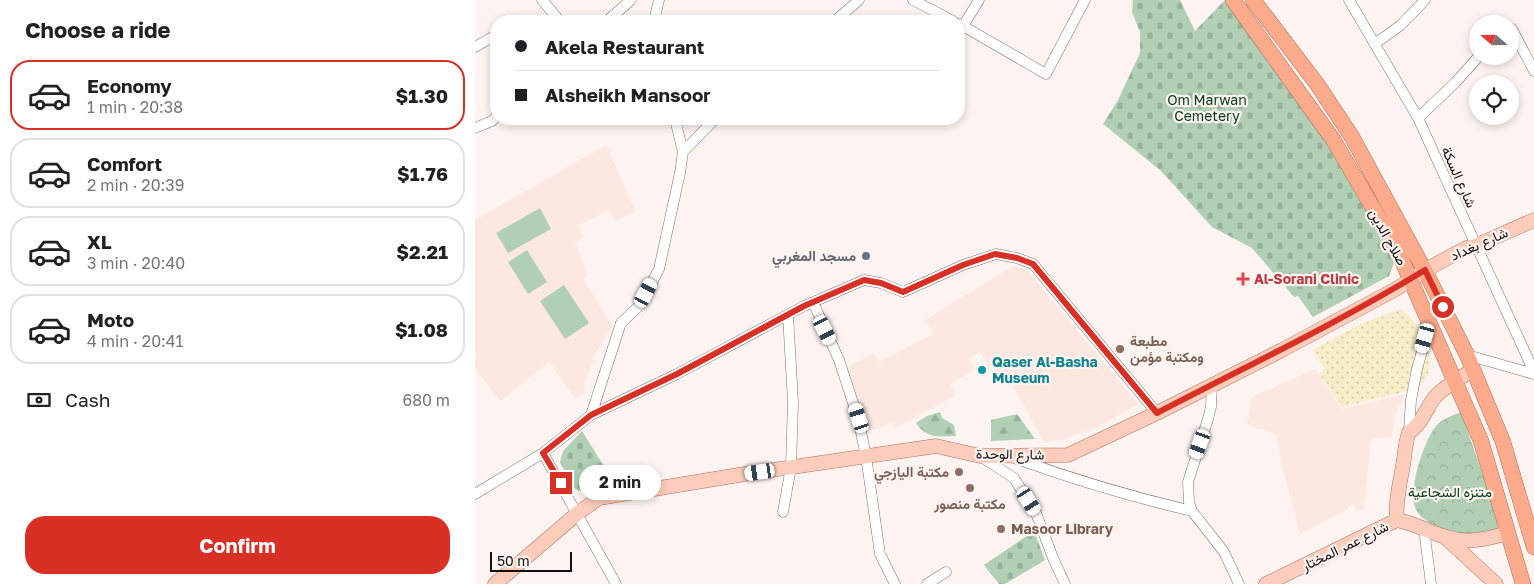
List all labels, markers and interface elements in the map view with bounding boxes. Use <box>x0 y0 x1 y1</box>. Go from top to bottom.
north arrow <box>1469 15 1519 65</box>
map controls <box>1469 15 1519 125</box>
text: Choose a ride <box>25 16 171 43</box>
text: Akela Restaurant <box>545 35 704 58</box>
icon: car <box>27 73 72 118</box>
text: Economy <box>87 74 172 97</box>
button: locate <box>1469 75 1519 125</box>
text: Alsheikh Mansoor <box>545 83 711 106</box>
text: $1.30 <box>395 84 448 107</box>
park label: Om Marwan Cemetery <box>1167 91 1247 124</box>
text: 1 min · 20:38 <box>87 97 183 117</box>
street label: شارع السكة <box>1436 144 1480 211</box>
icon: car <box>27 151 72 196</box>
text: Comfort <box>87 152 162 175</box>
text: $1.76 <box>397 162 448 185</box>
text: 2 min · 20:39 <box>87 175 184 195</box>
street label: صلاح الدين <box>1363 205 1411 270</box>
street label: شارع بغداد <box>1447 223 1511 266</box>
icon: car <box>27 229 72 274</box>
text: XL <box>87 230 112 253</box>
text: $2.21 <box>396 240 448 263</box>
place label: مسجد المغربي <box>772 247 856 268</box>
marker: مسجد المغربي <box>860 250 872 262</box>
text: 3 min · 20:40 <box>87 253 185 273</box>
place label: Al-Sorani Clinic <box>1254 270 1359 287</box>
marker: Al-Sorani Clinic <box>1236 272 1250 286</box>
car <box>632 276 659 310</box>
route start <box>1432 296 1454 318</box>
icon: car <box>27 307 72 352</box>
text: Moto <box>87 308 134 331</box>
car <box>811 313 838 347</box>
text: $1.08 <box>395 318 448 341</box>
car <box>1413 322 1436 354</box>
text: 4 min · 20:41 <box>87 331 183 351</box>
place label: مطبعة ومكتبة مؤمن <box>1130 332 1204 366</box>
marker: مطبعة ومكتبة مؤمن <box>1114 343 1126 355</box>
place label: Qaser Al-Basha Museum <box>992 353 1098 386</box>
marker: Qaser Al-Basha Museum <box>976 364 988 376</box>
icon: cash <box>25 386 53 414</box>
text: Cash <box>65 388 110 411</box>
text: 680 m <box>402 390 450 410</box>
car <box>847 401 870 435</box>
car <box>1187 427 1212 461</box>
street label: شارع الوحدة <box>976 444 1044 466</box>
car <box>744 462 775 482</box>
place label: مكتبة اليازجي <box>874 463 949 484</box>
callout: 2 min <box>579 466 661 500</box>
marker: مكتبة اليازجي <box>953 466 965 478</box>
route end <box>550 472 572 494</box>
text: 2 min <box>599 472 641 492</box>
marker: مكتبة منصور <box>964 482 976 494</box>
park label: متنزه الشجاعية <box>1408 483 1492 501</box>
car <box>1014 484 1043 518</box>
place label: مكتبة منصور <box>933 495 1006 513</box>
button: Confirm <box>25 516 450 574</box>
street label: شارع عمر المختار <box>1298 517 1392 577</box>
place label: Masoor Library <box>1011 520 1114 537</box>
marker: Masoor Library <box>995 523 1007 535</box>
scale bar <box>490 549 573 572</box>
text: 50 m <box>497 552 530 569</box>

